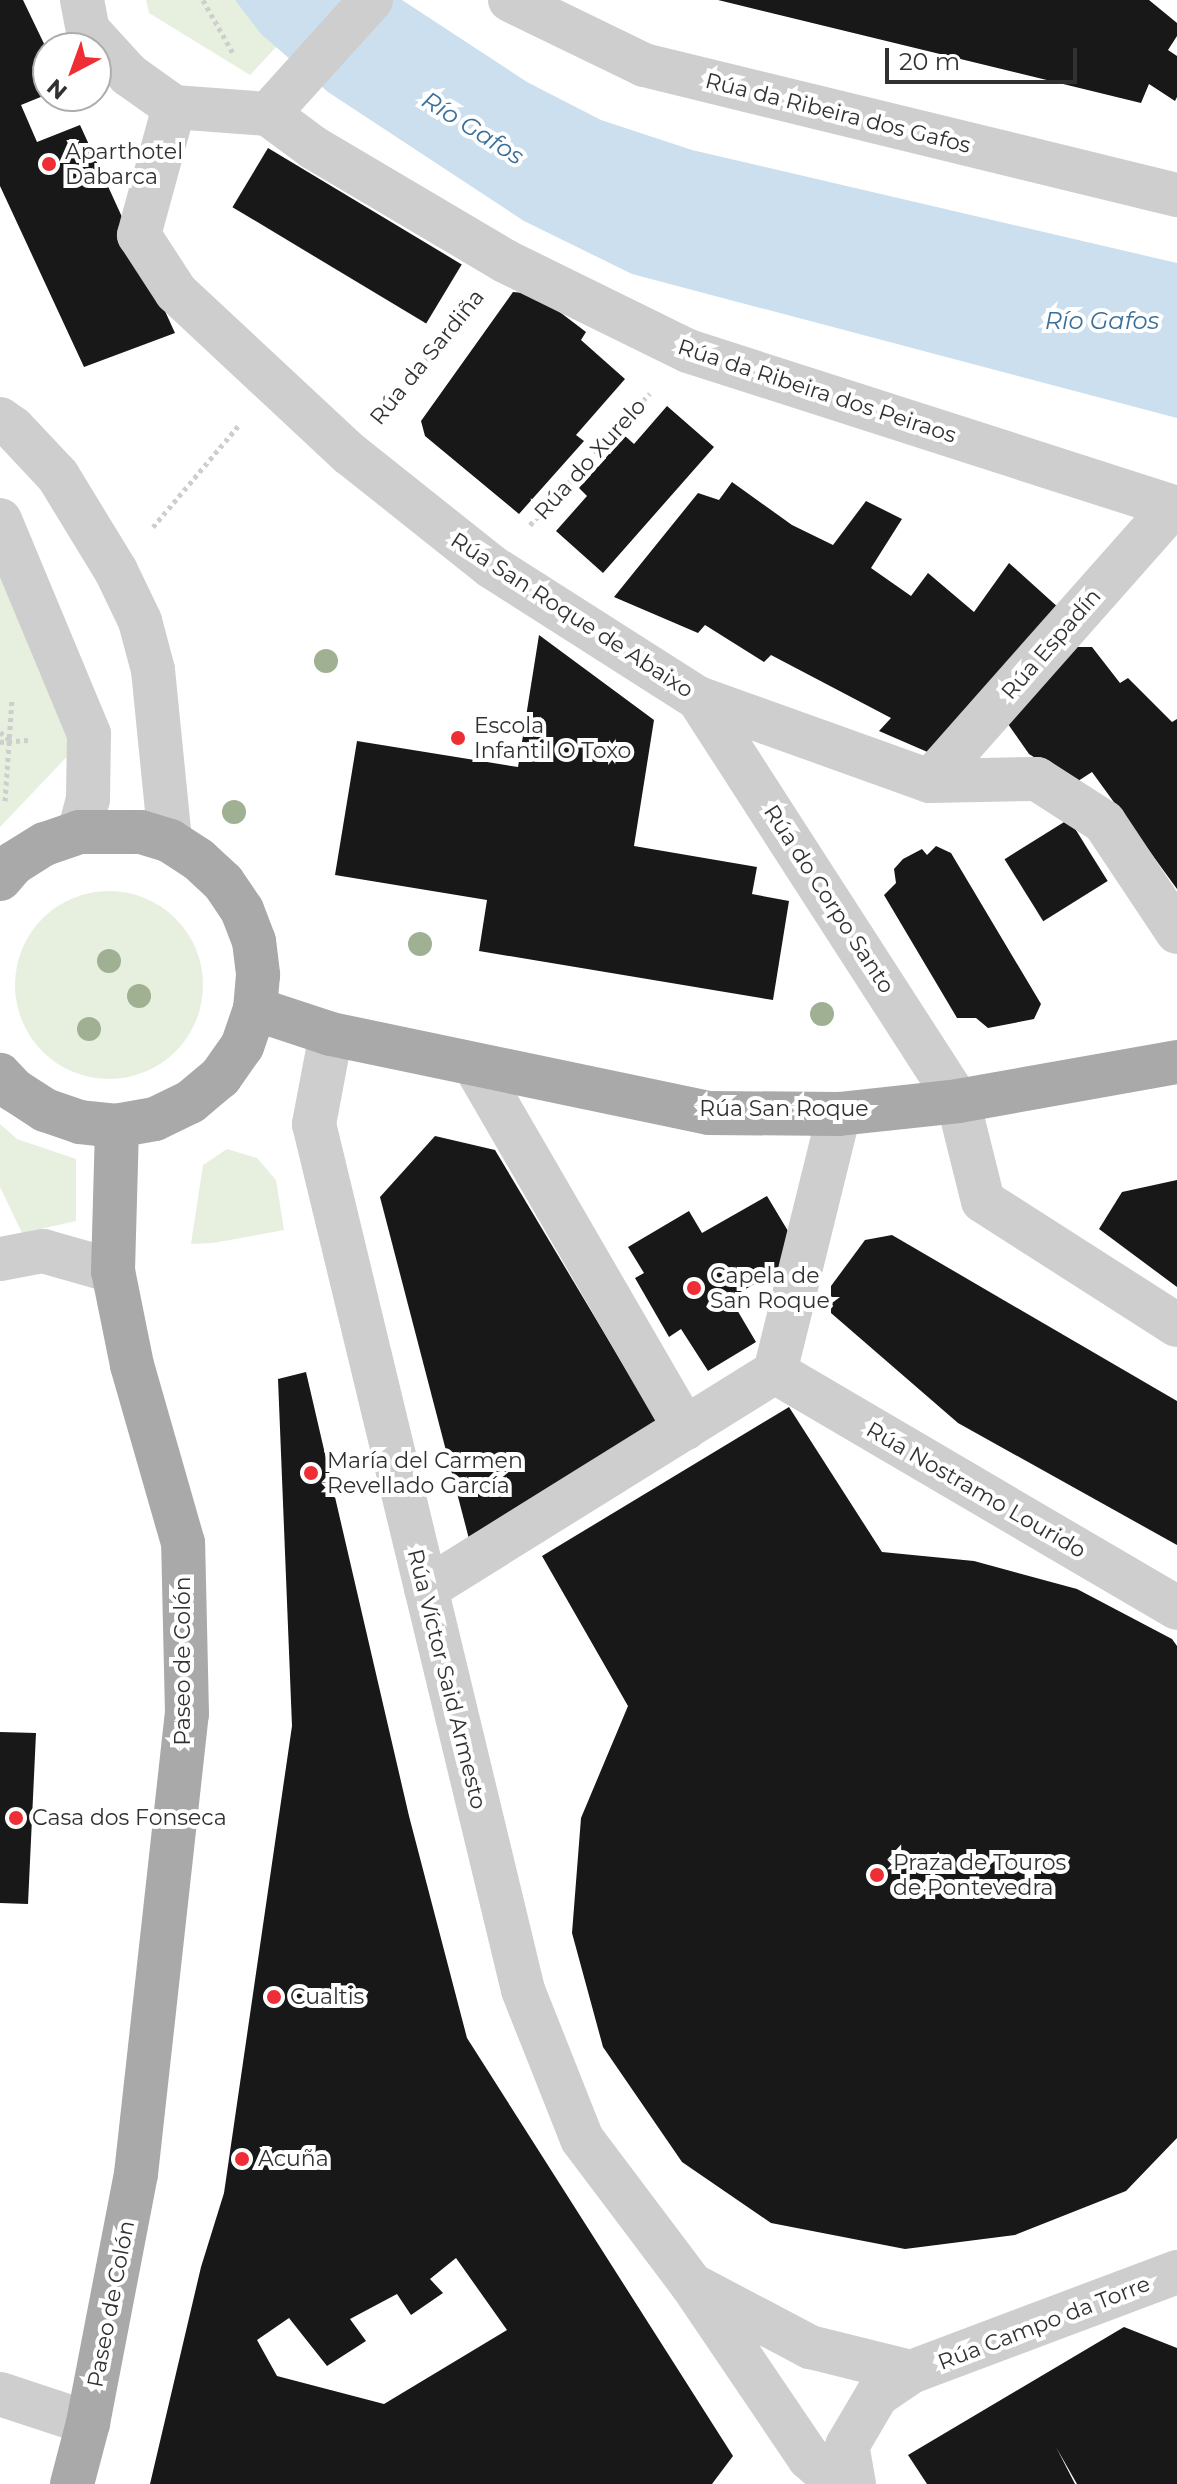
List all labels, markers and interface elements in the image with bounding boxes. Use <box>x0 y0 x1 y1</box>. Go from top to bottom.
north arrow <box>32 32 112 112</box>
scale bar <box>889 32 1081 82</box>
text: 20 m <box>899 47 960 76</box>
street label: Rúa da Ribeira dos Gafos <box>703 67 973 159</box>
text: N <box>42 73 73 105</box>
water label: Río Gafos <box>417 85 529 171</box>
place label: Aparthotel Dabarca <box>65 138 183 190</box>
marker: Aparthotel Dabarca <box>40 155 58 173</box>
street label: Rúa da Sardiña <box>364 284 490 430</box>
water label: Río Gafos <box>1045 307 1159 335</box>
street label: Rúa da Ribeira dos Peiraos <box>675 333 959 449</box>
street label: Rúa do Xurelo <box>529 393 651 525</box>
street label: Rúa San Roque de Abaixo <box>446 527 698 703</box>
street label: Rúa Espadín <box>996 583 1106 705</box>
place label: Escola Infantil O Toxo <box>474 712 631 764</box>
marker: Escola Infantil O Toxo <box>449 729 467 747</box>
street label: Rúa do Corpo Santo <box>758 800 900 998</box>
street label: Rúa San Roque <box>699 1096 869 1122</box>
place label: Capela de San Roque <box>710 1262 830 1314</box>
marker: Capela de San Roque <box>685 1279 703 1297</box>
street label: Rúa Nostramo Lourido <box>861 1416 1091 1564</box>
place label: María del Carmen Revellado García <box>327 1447 523 1498</box>
marker: María del Carmen Revellado García <box>302 1464 320 1482</box>
street label: Rúa Víctor Said Armesto <box>402 1546 492 1812</box>
street label: Paseo de Colón <box>170 1576 196 1746</box>
place label: Casa dos Fonseca <box>32 1805 227 1831</box>
marker: Casa dos Fonseca <box>7 1809 25 1827</box>
place label: Praza de Touros de Pontevedra <box>893 1849 1066 1900</box>
marker: Praza de Touros de Pontevedra <box>868 1866 886 1884</box>
place label: Cualtis <box>290 1984 364 2010</box>
marker: Cualtis <box>265 1988 283 2006</box>
place label: Acuña <box>258 2146 329 2172</box>
marker: Acuña <box>233 2150 251 2168</box>
street label: Paseo de Colón <box>82 2218 140 2390</box>
street label: Rúa Campo da Torre <box>934 2270 1154 2376</box>

